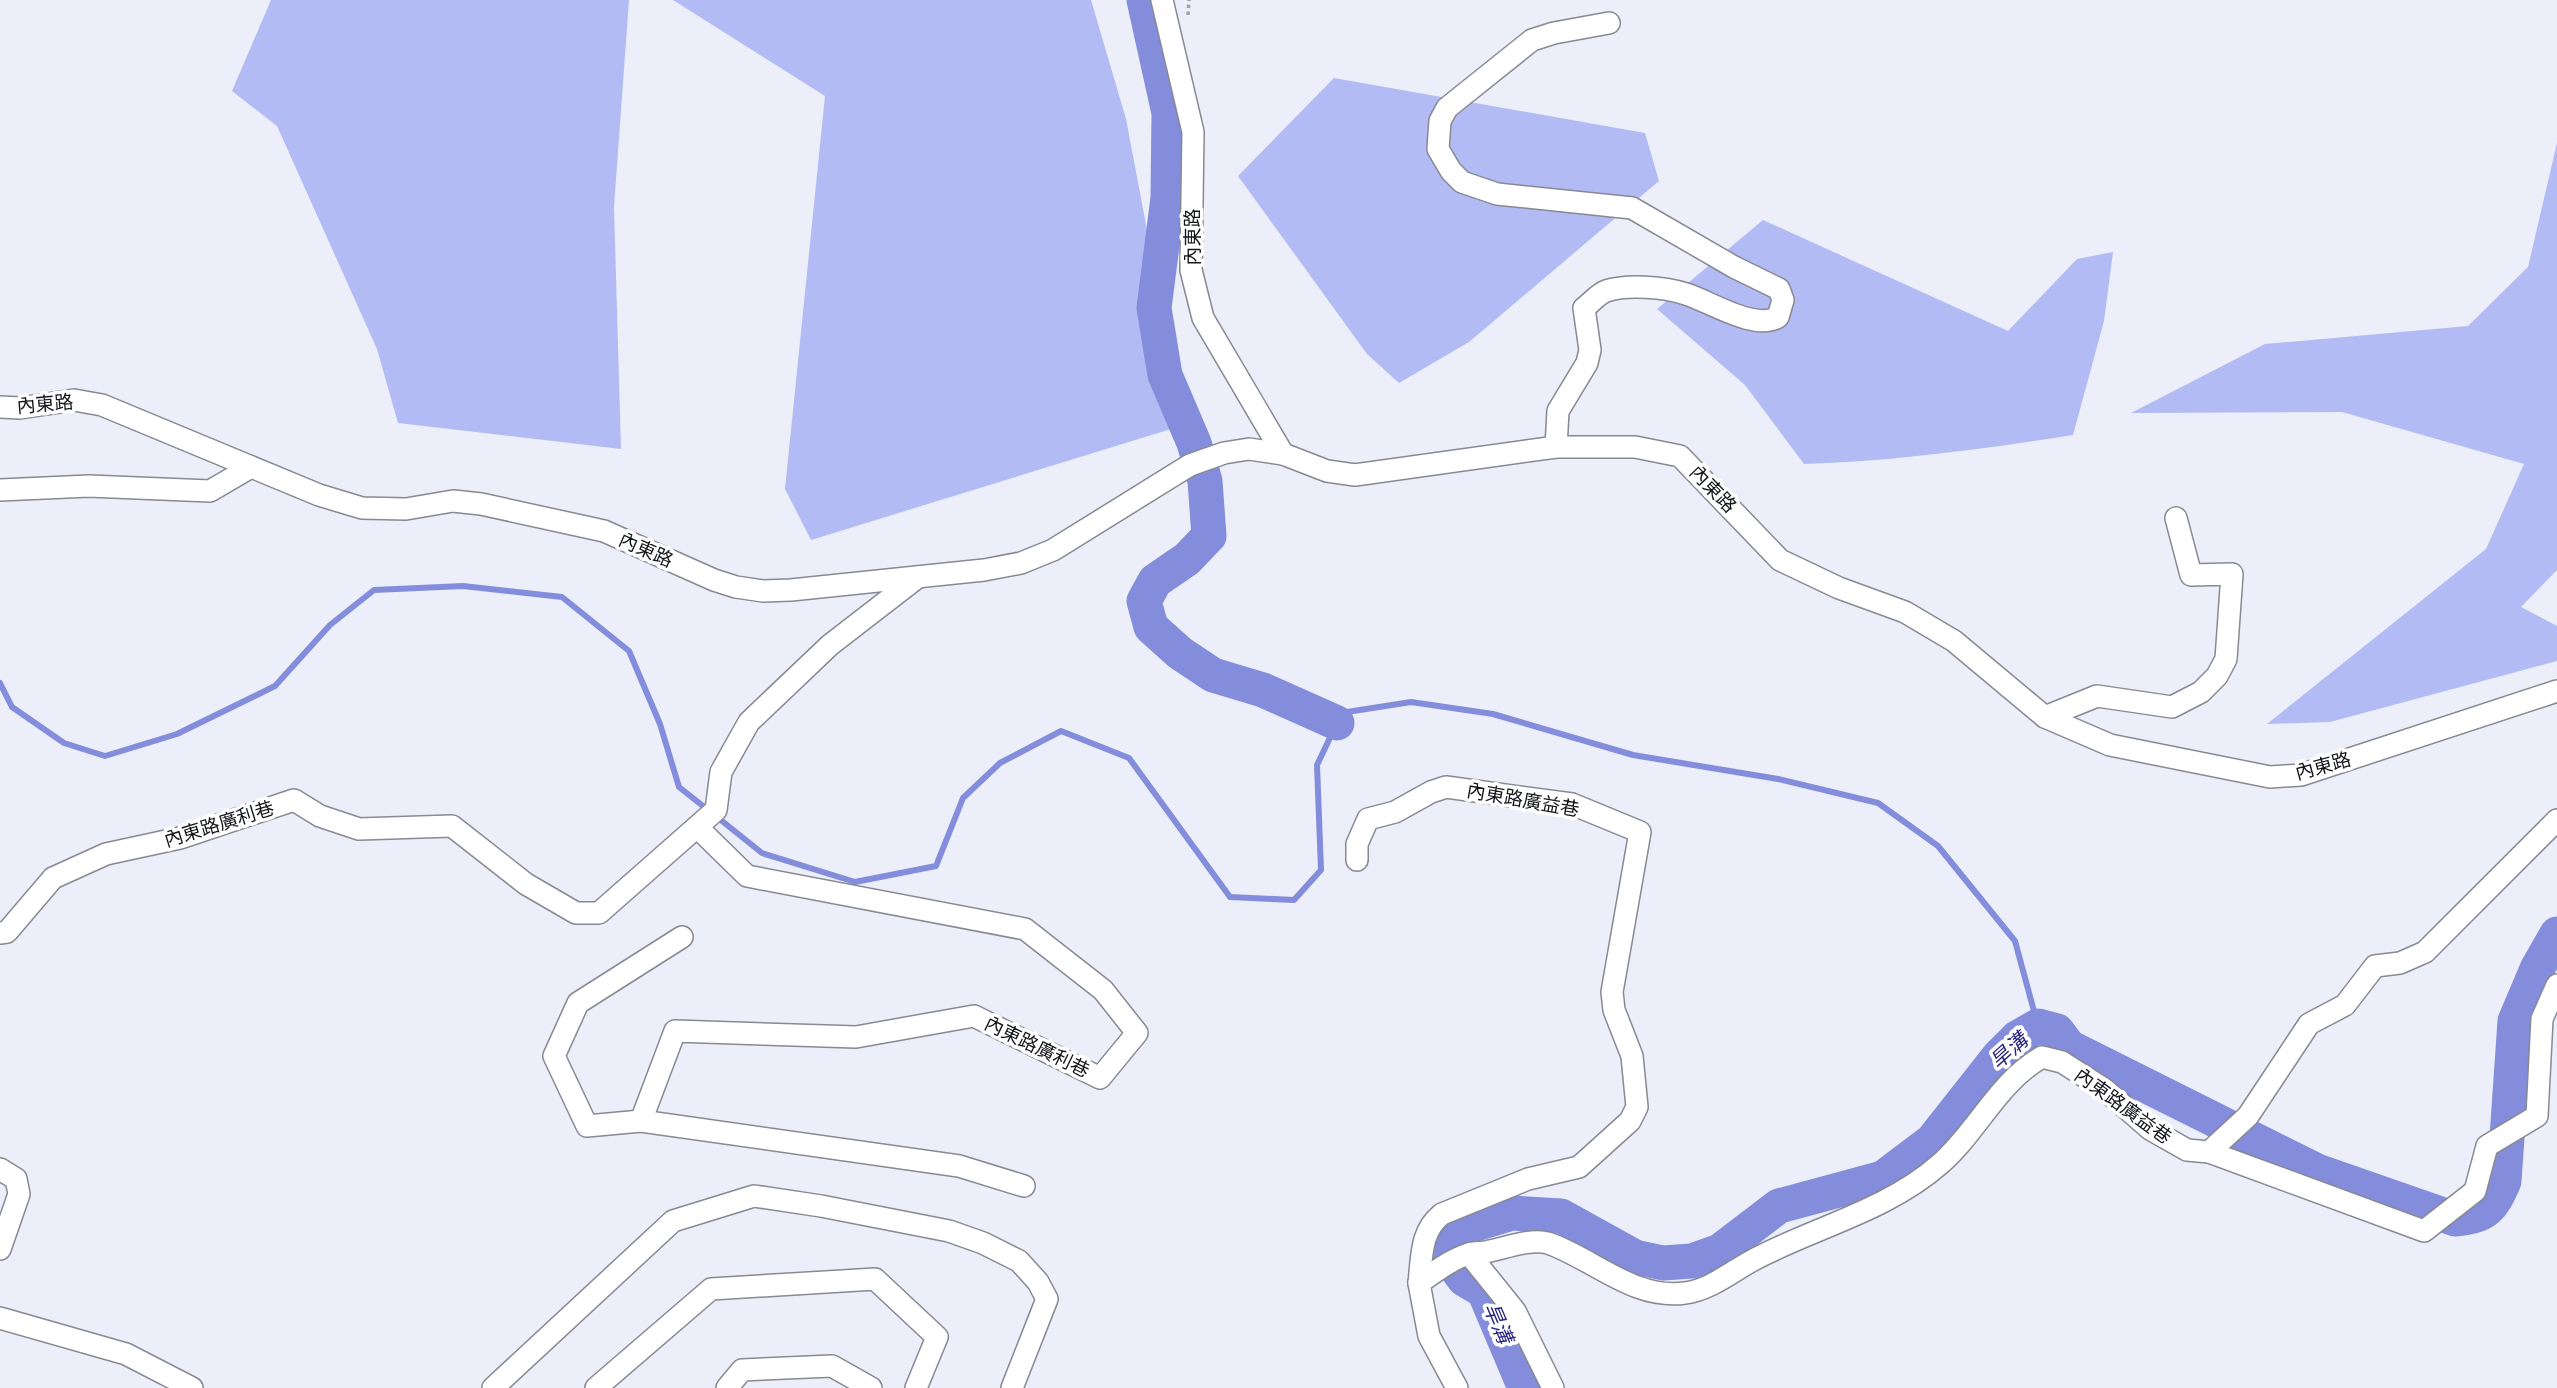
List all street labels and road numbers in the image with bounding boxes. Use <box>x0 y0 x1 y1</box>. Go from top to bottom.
street label: 內東路 <box>1181 208 1204 266</box>
street label: 內東路 <box>16 390 74 418</box>
street label: 內東路 <box>1685 461 1741 517</box>
street label: 內東路 <box>615 528 677 572</box>
street label: 內東路 <box>2292 748 2354 784</box>
street label: 內東路廣益巷 <box>1465 779 1581 821</box>
street label: 內東路廣利巷 <box>161 796 277 852</box>
street label: 內東路廣利巷 <box>981 1012 1093 1082</box>
street label: 內東路廣益巷 <box>2070 1063 2176 1149</box>

